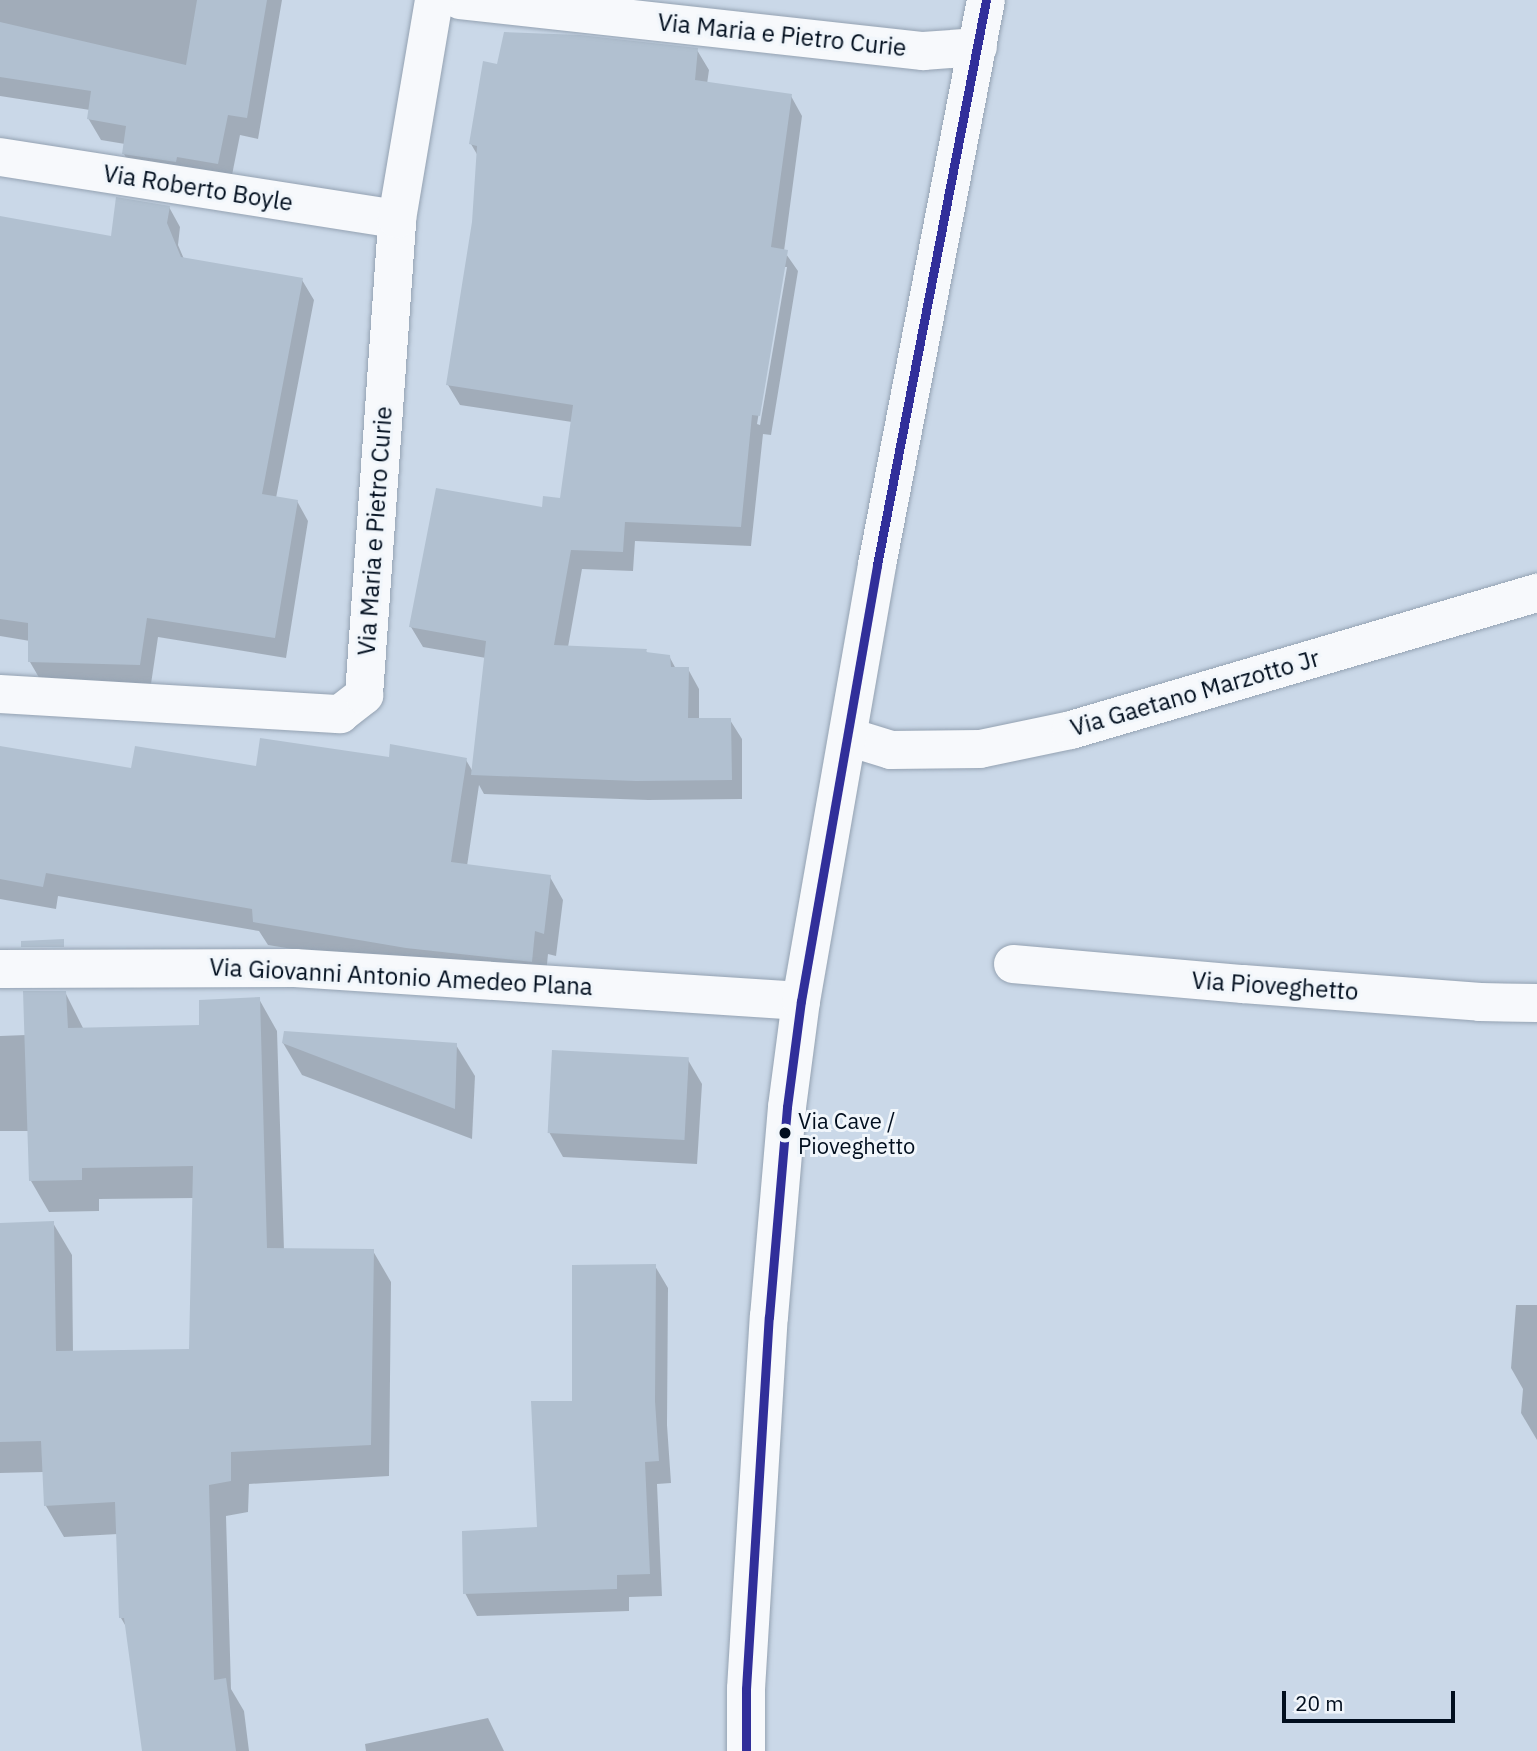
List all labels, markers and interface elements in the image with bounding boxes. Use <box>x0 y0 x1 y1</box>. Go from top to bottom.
street label: Via Maria e Pietro Curie <box>656 8 908 62</box>
street label: Via Roberto Boyle <box>101 159 295 217</box>
street label: Via Maria e Pietro Curie <box>352 405 398 657</box>
street label: Via Gaetano Marzotto Jr <box>1067 644 1323 742</box>
street label: Via Giovanni Antonio Amedeo Plana <box>209 953 593 1001</box>
street label: Via Pioveghetto <box>1191 966 1359 1006</box>
place label: Via Cave / Pioveghetto <box>798 1107 915 1158</box>
marker: Via Cave / Pioveghetto <box>778 1126 792 1140</box>
scale bar <box>1285 1678 1458 1722</box>
text: 20 m <box>1295 1689 1344 1717</box>

